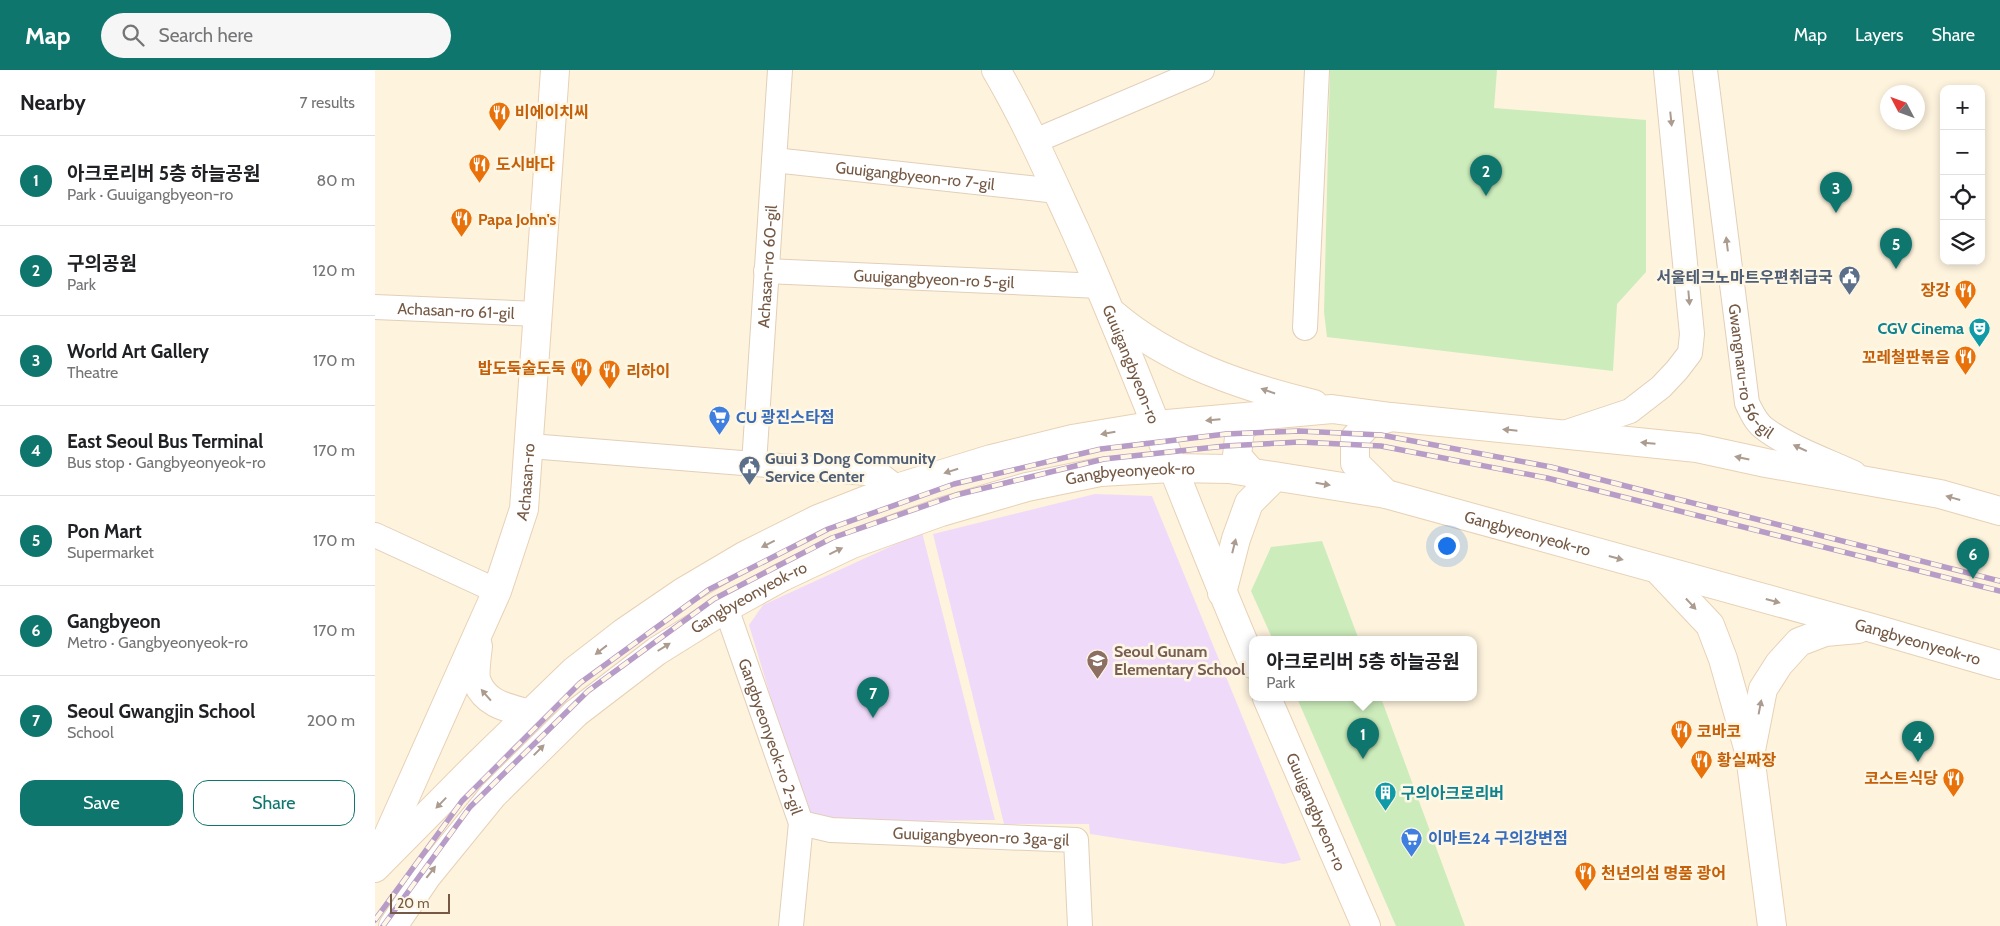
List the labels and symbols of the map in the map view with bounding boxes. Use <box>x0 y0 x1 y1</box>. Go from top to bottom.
north arrow <box>1880 85 1925 130</box>
restaurant icon: 비에이치씨 <box>487 100 511 131</box>
place label: 비에이치씨 <box>515 103 589 122</box>
one-way arrow <box>1667 111 1675 127</box>
restaurant icon: 도시바다 <box>468 152 492 183</box>
place label: 도시바다 <box>496 155 555 174</box>
pin: 2 <box>1470 155 1502 196</box>
street label: Guuigangbyeon-ro 7-gil <box>834 158 996 194</box>
pin: 3 <box>1820 172 1852 213</box>
street label: Achasan-ro 60-gil <box>754 204 781 329</box>
restaurant icon: Papa John's <box>450 207 474 238</box>
place label: Papa John's <box>478 210 557 229</box>
pin: 5 <box>1880 228 1912 269</box>
one-way arrow <box>1723 235 1731 251</box>
public building icon: 서울테크노마트우편취급국 <box>1837 265 1861 296</box>
street label: Guuigangbyeon-ro 5-gil <box>853 266 1015 292</box>
place label: 서울테크노마트우편취급국 <box>1656 268 1833 287</box>
restaurant icon: 장강 <box>1954 278 1978 309</box>
place label: 장강 <box>1921 281 1950 300</box>
one-way arrow <box>1685 290 1693 306</box>
street label: Achasan-ro 61-gil <box>397 299 515 323</box>
street label: Guuigangbyeon-ro <box>1098 302 1164 427</box>
street label: Gwangnaru-ro 56-gil <box>1725 303 1777 442</box>
theatre icon: CGV Cinema <box>1968 316 1992 347</box>
place label: CGV Cinema <box>1877 319 1964 338</box>
restaurant icon: 꼬레철판볶음 <box>1954 345 1978 376</box>
place label: 꼬레철판볶음 <box>1862 348 1950 367</box>
restaurant icon: 밥도둑술도둑 <box>570 356 594 387</box>
place label: 밥도둑술도둑 <box>478 359 566 378</box>
restaurant icon: 리하이 <box>598 359 622 390</box>
place label: 리하이 <box>626 362 670 381</box>
one-way arrow <box>1260 387 1275 395</box>
supermarket icon: CU 광진스타점 <box>708 405 732 436</box>
place label: CU 광진스타점 <box>736 408 834 427</box>
one-way arrow <box>1204 416 1220 424</box>
one-way arrow <box>1502 425 1518 433</box>
one-way arrow <box>1100 430 1116 438</box>
one-way arrow <box>1640 439 1656 447</box>
street label: Achasan-ro <box>512 442 539 523</box>
one-way arrow <box>1793 444 1807 452</box>
place label: Guui 3 Dong Community Service Center <box>765 449 936 486</box>
one-way arrow <box>1735 454 1750 462</box>
public building icon: Guui 3 Dong Community Service Center <box>737 455 761 486</box>
street label: Gangbyeonyeok-ro <box>1064 459 1195 489</box>
one-way arrow <box>943 468 958 476</box>
one-way arrow <box>1315 481 1331 489</box>
one-way arrow <box>1946 493 1961 501</box>
street label: Gangbyeonyeok-ro <box>1462 507 1593 560</box>
your location <box>1434 533 1460 559</box>
one-way arrow <box>1230 538 1238 554</box>
pin: 6 <box>1957 538 1989 579</box>
one-way arrow <box>760 540 775 549</box>
one-way arrow <box>829 547 844 556</box>
one-way arrow <box>1608 554 1623 562</box>
street label: Gangbyeonyeok-ro <box>687 558 810 638</box>
one-way arrow <box>1685 597 1697 609</box>
one-way arrow <box>1765 597 1780 605</box>
street label: Gangbyeonyeok-ro <box>1853 615 1983 669</box>
one-way arrow <box>657 642 671 652</box>
place label: Seoul Gunam Elementary School <box>1114 642 1245 679</box>
one-way arrow <box>595 645 608 656</box>
school or university icon: Seoul Gunam Elementary School <box>1086 648 1110 679</box>
street label: Gangbyeonyeok-ro 2-gil <box>734 656 806 817</box>
pin: 7 <box>857 677 889 718</box>
one-way arrow <box>481 688 492 701</box>
one-way arrow <box>1756 699 1764 715</box>
pin: 1 <box>1347 718 1379 759</box>
restaurant icon: 코바코 <box>1669 719 1693 750</box>
pin: 4 <box>1902 721 1934 762</box>
place label: 코바코 <box>1697 722 1741 741</box>
one-way arrow <box>533 744 545 756</box>
restaurant icon: 황실짜장 <box>1689 748 1713 779</box>
street label: Guuigangbyeon-ro <box>1282 750 1350 874</box>
place label: 황실짜장 <box>1717 751 1776 770</box>
restaurant icon: 코스트식당 <box>1942 766 1966 797</box>
place label: 코스트식당 <box>1864 769 1938 788</box>
building icon: 구의아크로리버 <box>1373 781 1397 812</box>
place label: 구의아크로리버 <box>1401 784 1504 803</box>
one-way arrow <box>435 796 447 808</box>
street label: Guuigangbyeon-ro 3ga-gil <box>892 824 1070 850</box>
supermarket icon: 이마트24 구의강변점 <box>1400 826 1424 857</box>
place label: 이마트24 구의강변점 <box>1428 829 1568 848</box>
restaurant icon: 천년의섬 명품 광어 <box>1573 861 1597 892</box>
place label: 천년의섬 명품 광어 <box>1601 864 1726 883</box>
one-way arrow <box>426 865 437 878</box>
scale bar <box>390 891 450 914</box>

